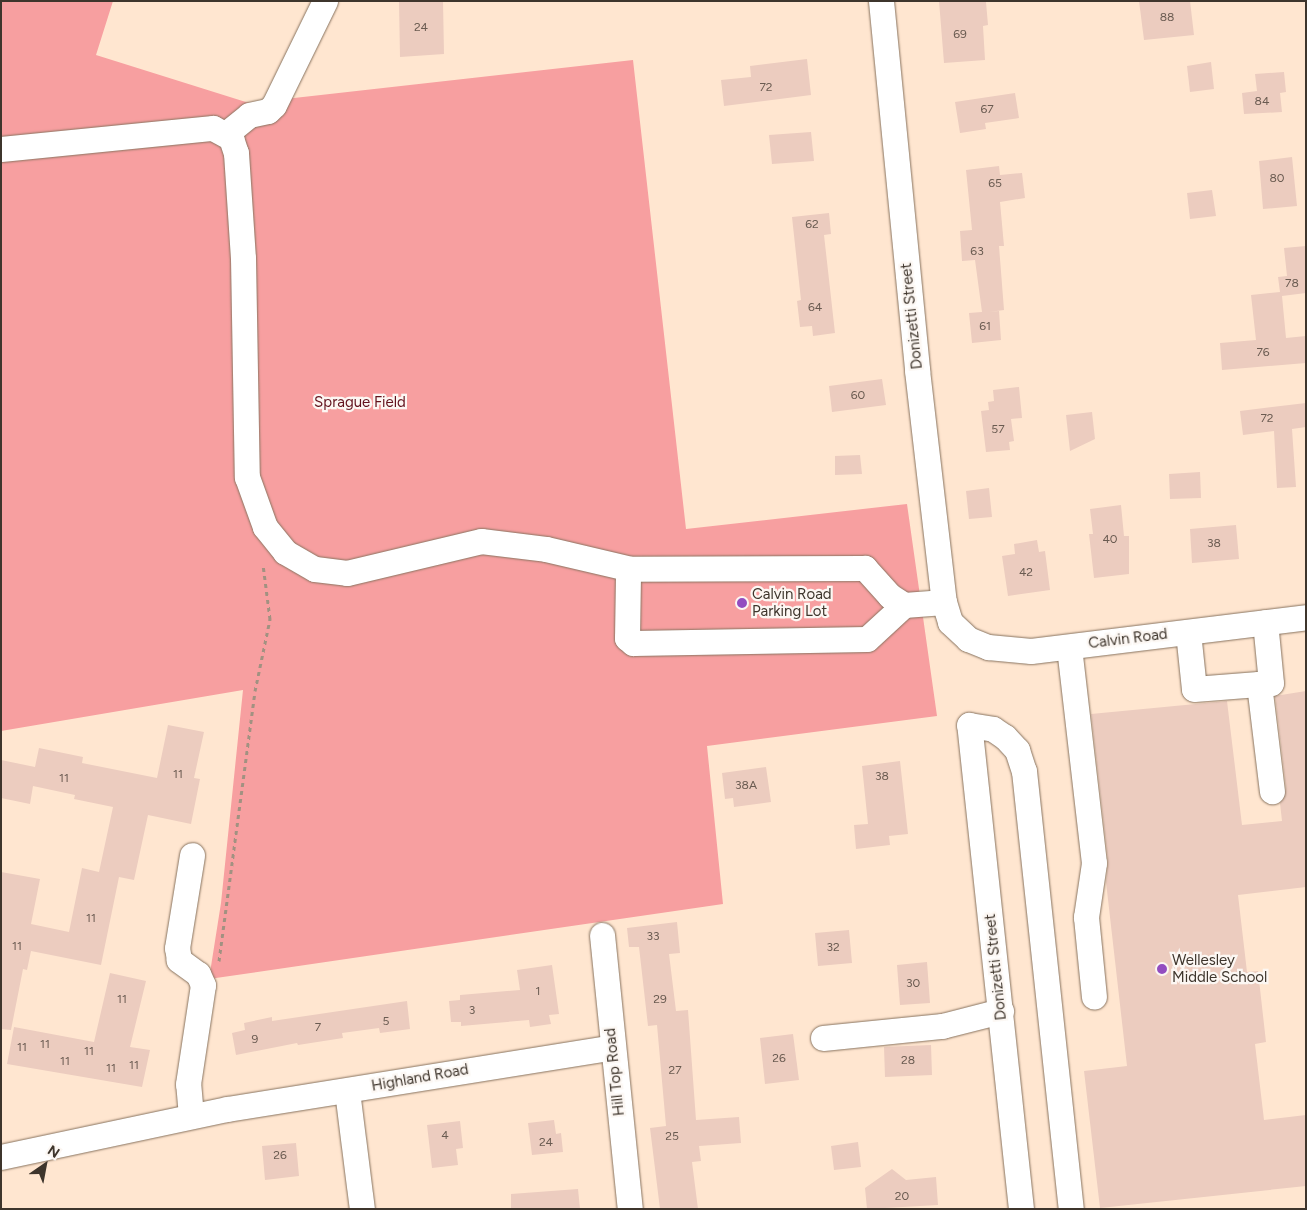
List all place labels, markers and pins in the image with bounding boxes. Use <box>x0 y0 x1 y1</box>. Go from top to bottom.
place label: Calvin Road Parking Lot <box>752 585 832 620</box>
marker: Calvin Road Parking Lot <box>736 597 748 609</box>
place label: Wellesley Middle School <box>1172 951 1267 986</box>
marker: Wellesley Middle School <box>1156 963 1168 975</box>

